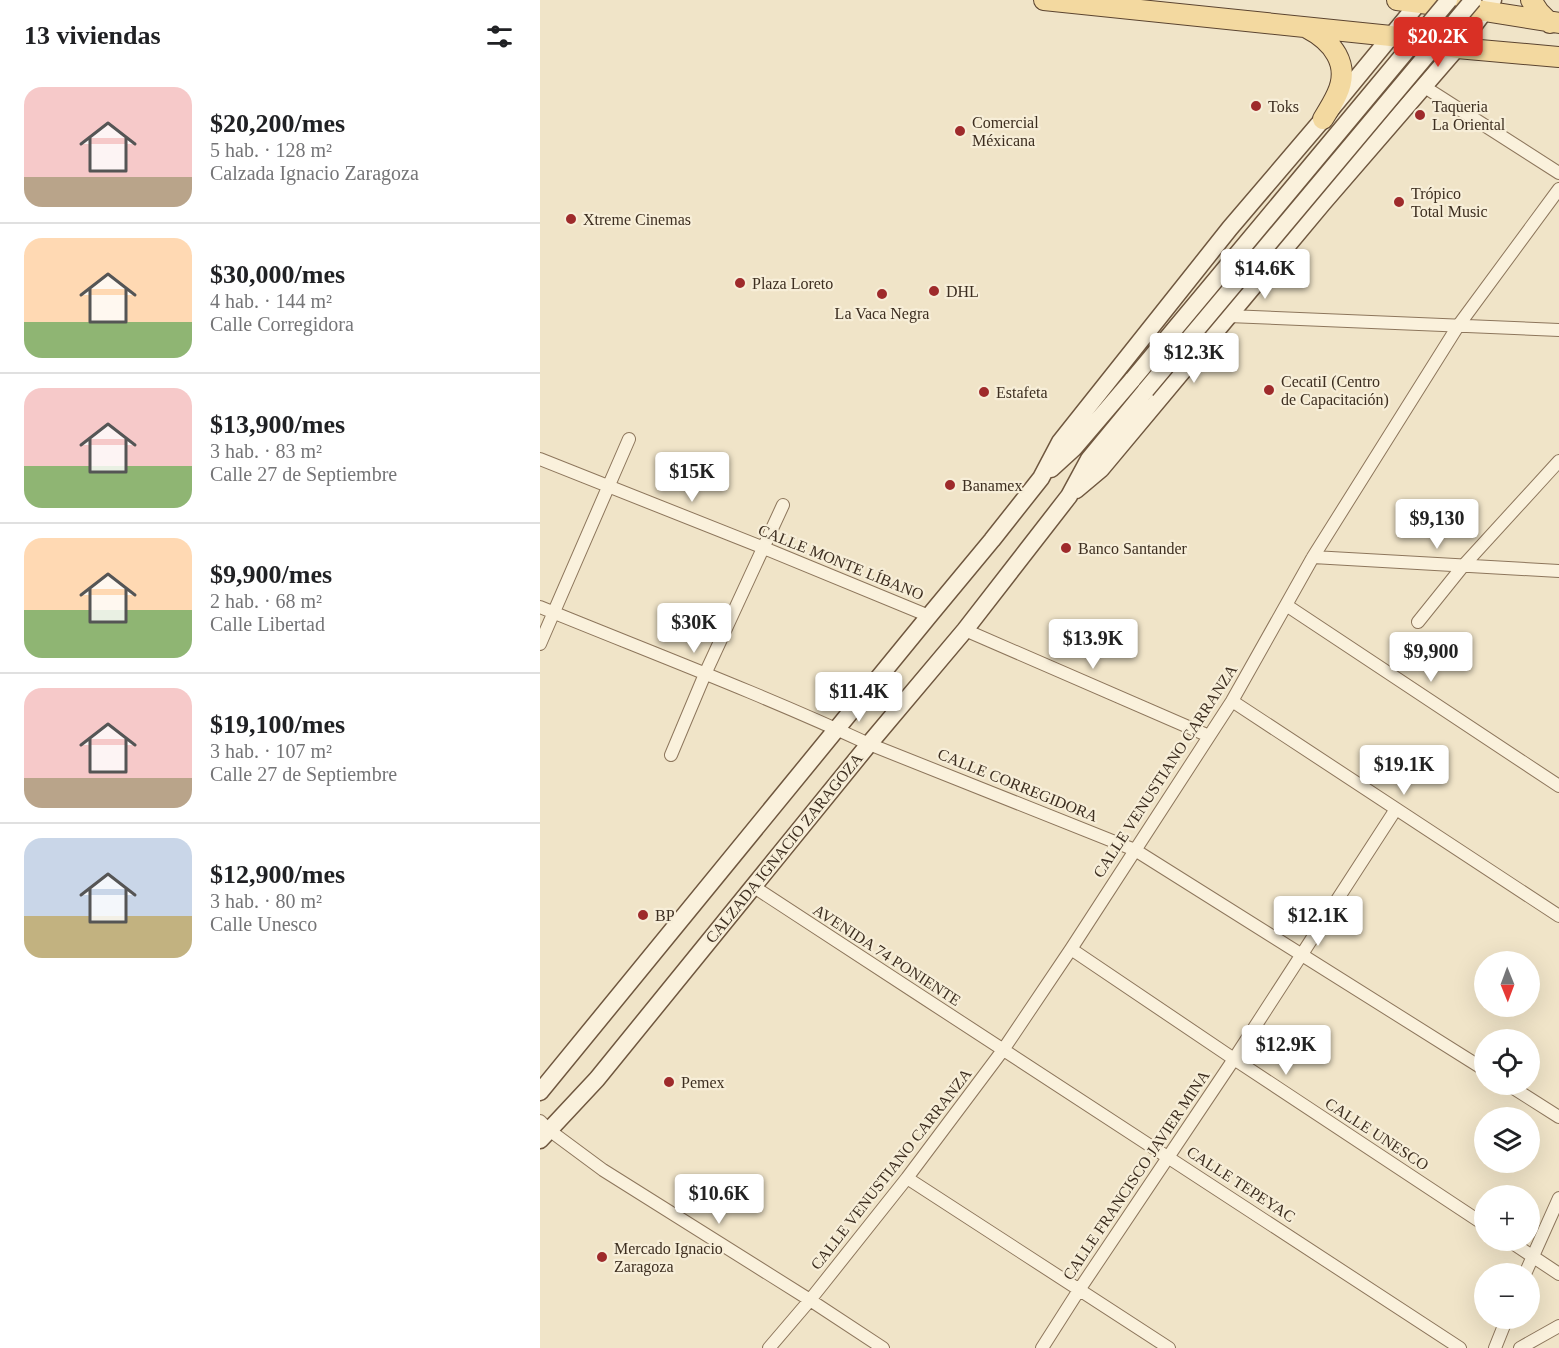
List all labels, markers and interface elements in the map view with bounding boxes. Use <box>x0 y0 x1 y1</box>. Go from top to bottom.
pin: $20.2K <box>1389 17 1487 68</box>
icon: filters <box>483 20 516 53</box>
text: 13 viviendas <box>24 21 161 50</box>
text: $20.2K <box>1408 25 1468 47</box>
place label: Toks <box>1268 98 1299 115</box>
place label: Taqueria La Oriental <box>1432 98 1506 133</box>
marker: Toks <box>1249 99 1263 113</box>
marker: Taqueria La Oriental <box>1413 108 1427 122</box>
text: $20,200/mes <box>210 109 345 138</box>
icon: home <box>72 111 144 183</box>
place label: Comercial Méxicana <box>972 114 1039 149</box>
marker: Comercial Méxicana <box>953 124 967 138</box>
text: 5 hab. · 128 m² <box>210 139 332 161</box>
text: Calzada Ignacio Zaragoza <box>210 162 419 184</box>
place label: Trópico Total Music <box>1411 185 1488 220</box>
marker: Trópico Total Music <box>1392 195 1406 209</box>
place label: Xtreme Cinemas <box>583 211 691 228</box>
marker: Xtreme Cinemas <box>564 212 578 226</box>
pin: $14.6K <box>1216 249 1314 300</box>
text: $14.6K <box>1235 257 1295 279</box>
text: $30,000/mes <box>210 260 345 289</box>
icon: home <box>72 262 144 334</box>
place label: Plaza Loreto <box>752 275 833 292</box>
marker: Plaza Loreto <box>733 276 747 290</box>
place label: DHL <box>946 283 979 300</box>
marker: DHL <box>927 284 941 298</box>
marker: La Vaca Negra <box>875 287 889 301</box>
text: 4 hab. · 144 m² <box>210 290 332 312</box>
place label: La Vaca Negra <box>835 305 929 323</box>
text: Calle Corregidora <box>210 313 354 335</box>
pin: $12.3K <box>1145 333 1243 384</box>
text: $12.3K <box>1164 341 1224 363</box>
place label: CecatiI (Centro de Capacitación) <box>1281 373 1389 409</box>
marker: CecatiI (Centro de Capacitación) <box>1262 383 1276 397</box>
place label: Estafeta <box>996 384 1048 401</box>
marker: Estafeta <box>977 385 991 399</box>
text: $13,900/mes <box>210 410 345 439</box>
icon: home <box>72 412 144 484</box>
text: 3 hab. · 83 m² <box>210 440 322 462</box>
pin: $15K <box>656 452 728 503</box>
text: $15K <box>669 460 715 482</box>
text: Calle 27 de Septiembre <box>210 463 397 485</box>
place label: Banamex <box>962 477 1022 494</box>
marker: Banamex <box>943 478 957 492</box>
pin: $9,130 <box>1388 499 1486 550</box>
text: $9,130 <box>1410 507 1465 529</box>
street label: CALLE MONTE LÍBANO <box>756 520 927 603</box>
place label: Banco Santander <box>1078 540 1188 557</box>
marker: Banco Santander <box>1059 541 1073 555</box>
text: $9,900/mes <box>210 560 332 589</box>
icon: home <box>72 562 144 634</box>
text: 2 hab. · 68 m² <box>210 590 322 612</box>
pin: $30K <box>658 603 730 654</box>
text: $30K <box>671 611 717 633</box>
text: Calle Libertad <box>210 613 325 635</box>
pin: $13.9K <box>1044 619 1142 670</box>
text: $13.9K <box>1063 627 1123 649</box>
pin: $9,900 <box>1382 632 1480 683</box>
text: $9,900 <box>1404 640 1459 662</box>
street label: CALLE VENUSTIANO CARRANZA <box>1090 661 1241 881</box>
pin: $11.4K <box>810 672 908 723</box>
text: $11.4K <box>829 680 889 702</box>
text: $19,100/mes <box>210 710 345 739</box>
icon: home <box>72 712 144 784</box>
text: 3 hab. · 107 m² <box>210 740 332 762</box>
street label: CALLE CORREGIDORA <box>935 745 1101 825</box>
pin: $19.1K <box>1355 745 1453 796</box>
street label: CALZADA IGNACIO ZARAGOZA <box>702 749 866 946</box>
text: $19.1K <box>1374 753 1434 775</box>
text: Calle 27 de Septiembre <box>210 763 397 785</box>
text: $12,900/mes <box>210 860 345 889</box>
icon: home <box>72 862 144 934</box>
text: 3 hab. · 80 m² <box>210 890 322 912</box>
pin: $12.1K <box>1269 896 1367 947</box>
street label: AVENIDA 74 PONIENTE <box>810 901 964 1009</box>
text: $12.1K <box>1288 904 1348 926</box>
place label: BP <box>655 907 675 924</box>
marker: BP <box>636 908 650 922</box>
text: Calle Unesco <box>210 913 317 935</box>
north arrow <box>1474 951 1540 1017</box>
map controls <box>1474 951 1540 1329</box>
pin: $12.9K <box>1237 1025 1335 1076</box>
button: locate <box>1474 1029 1540 1095</box>
text: $12.9K <box>1256 1033 1316 1055</box>
street label: CALLE VENUSTIANO CARRANZA <box>807 1065 975 1273</box>
street label: CALLE FRANCISCO JAVIER MINA <box>1059 1067 1213 1283</box>
place label: Pemex <box>681 1074 725 1091</box>
marker: Pemex <box>662 1075 676 1089</box>
street label: CALLE UNESCO <box>1322 1094 1432 1174</box>
button: layers <box>1474 1107 1540 1173</box>
street label: CALLE TEPEYAC <box>1184 1143 1298 1225</box>
pin: $10.6K <box>670 1174 768 1225</box>
text: $10.6K <box>689 1182 749 1204</box>
button: + <box>1474 1185 1540 1251</box>
place label: Mercado Ignacio Zaragoza <box>614 1240 723 1276</box>
marker: Mercado Ignacio Zaragoza <box>595 1250 609 1264</box>
button: − <box>1474 1263 1540 1329</box>

